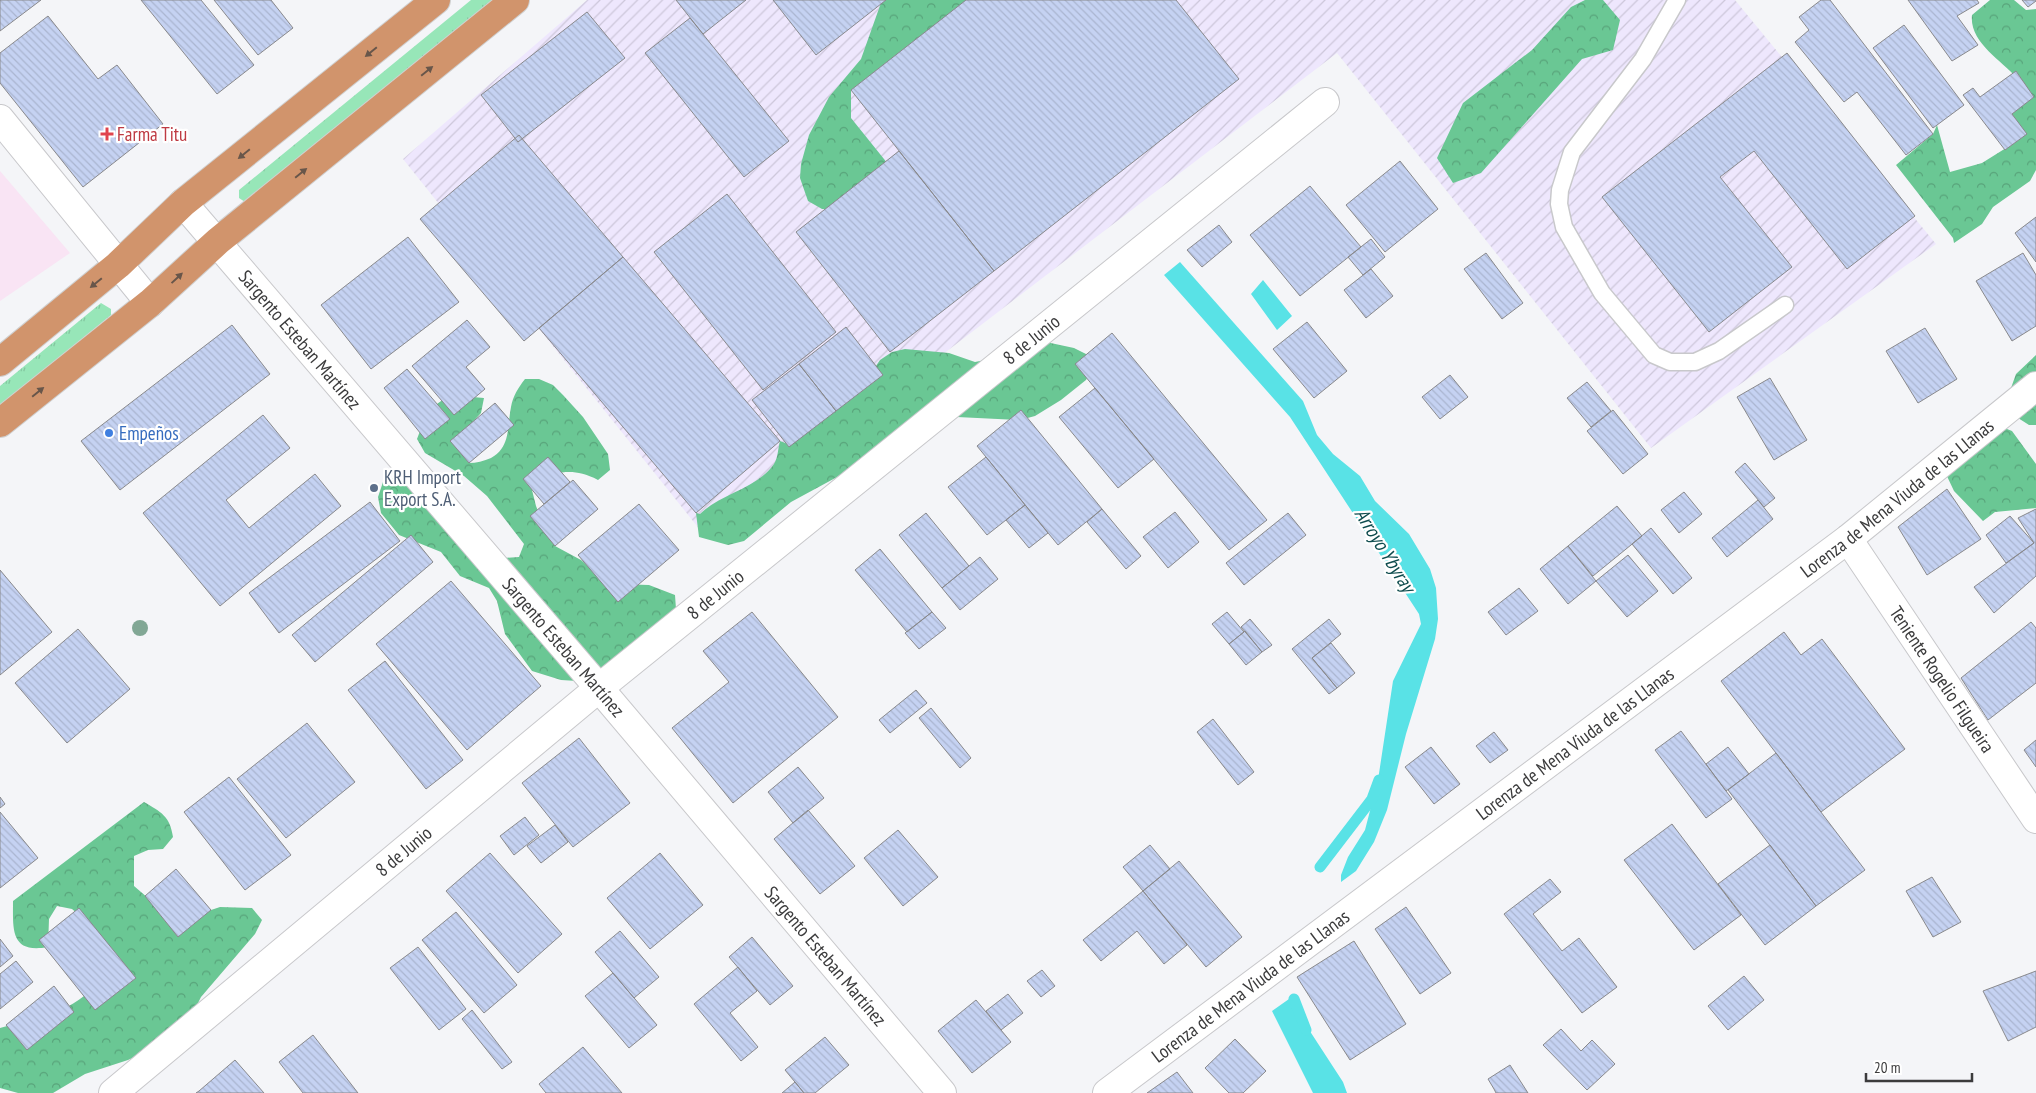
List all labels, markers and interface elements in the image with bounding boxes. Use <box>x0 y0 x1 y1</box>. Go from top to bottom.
one-way arrow <box>365 47 378 58</box>
one-way arrow <box>420 65 433 76</box>
place label: Farma Titu <box>117 122 187 146</box>
marker: Farma Titu <box>101 128 113 140</box>
one-way arrow <box>238 148 251 159</box>
one-way arrow <box>294 168 307 179</box>
street label: Sargento Esteban Martínez <box>234 265 367 414</box>
one-way arrow <box>171 272 183 284</box>
one-way arrow <box>90 278 103 289</box>
street label: 8 de Junio <box>998 309 1064 369</box>
one-way arrow <box>31 387 44 398</box>
street label: Lorenza de Mena Viuda de las Llanas <box>1795 413 1998 583</box>
place label: Empeños <box>119 421 179 445</box>
marker: Empeños <box>103 427 115 439</box>
place label: KRH Import Export S.A. <box>384 465 462 511</box>
marker: KRH Import Export S.A. <box>368 482 380 494</box>
water label: Arroyo Ybyray <box>1349 503 1422 599</box>
street label: 8 de Junio <box>682 564 749 624</box>
street label: Sargento Esteban Martínez <box>497 572 630 722</box>
street label: Teniente Rogelio Filgueira <box>1885 602 2000 757</box>
street label: Lorenza de Mena Viuda de las Llanas <box>1471 662 1678 825</box>
street label: 8 de Junio <box>370 821 437 881</box>
street label: Sargento Esteban Martínez <box>760 881 892 1031</box>
street label: Lorenza de Mena Viuda de las Llanas <box>1147 904 1354 1068</box>
scale bar <box>1866 1050 1972 1082</box>
text: 20 m <box>1874 1058 1900 1077</box>

